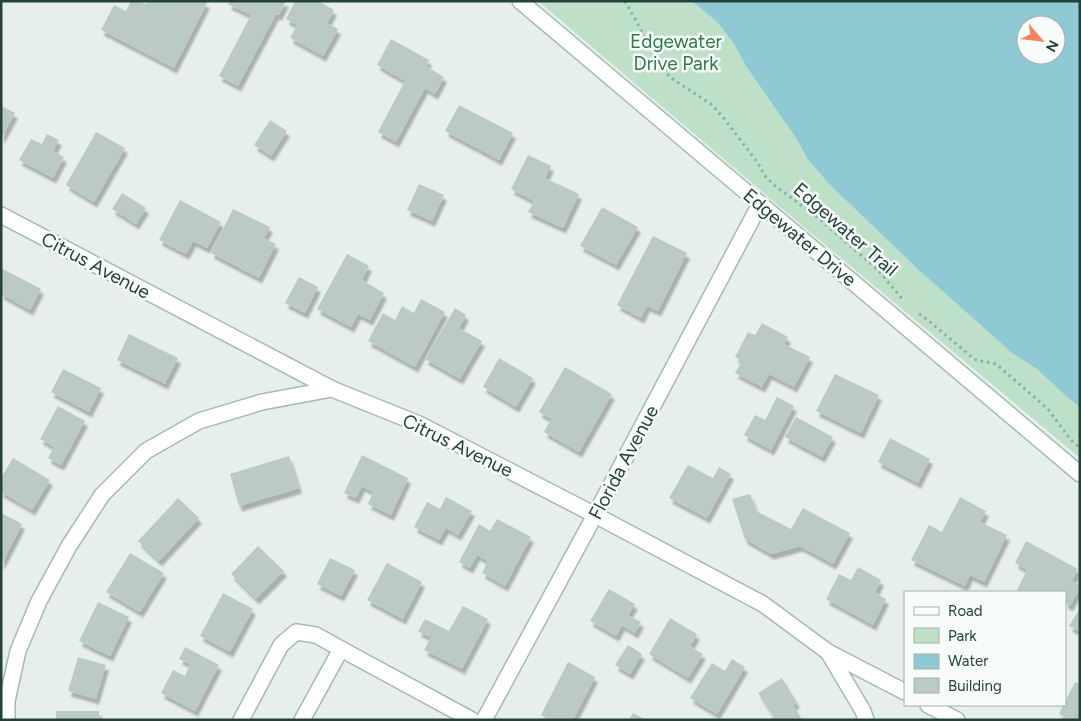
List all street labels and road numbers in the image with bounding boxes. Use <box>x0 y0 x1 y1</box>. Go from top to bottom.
street label: Edgewater Trail <box>789 178 903 281</box>
street label: Edgewater Drive <box>738 183 861 291</box>
street label: Citrus Avenue <box>37 227 154 304</box>
street label: Florida Avenue <box>584 401 663 523</box>
street label: Citrus Avenue <box>399 409 517 482</box>

